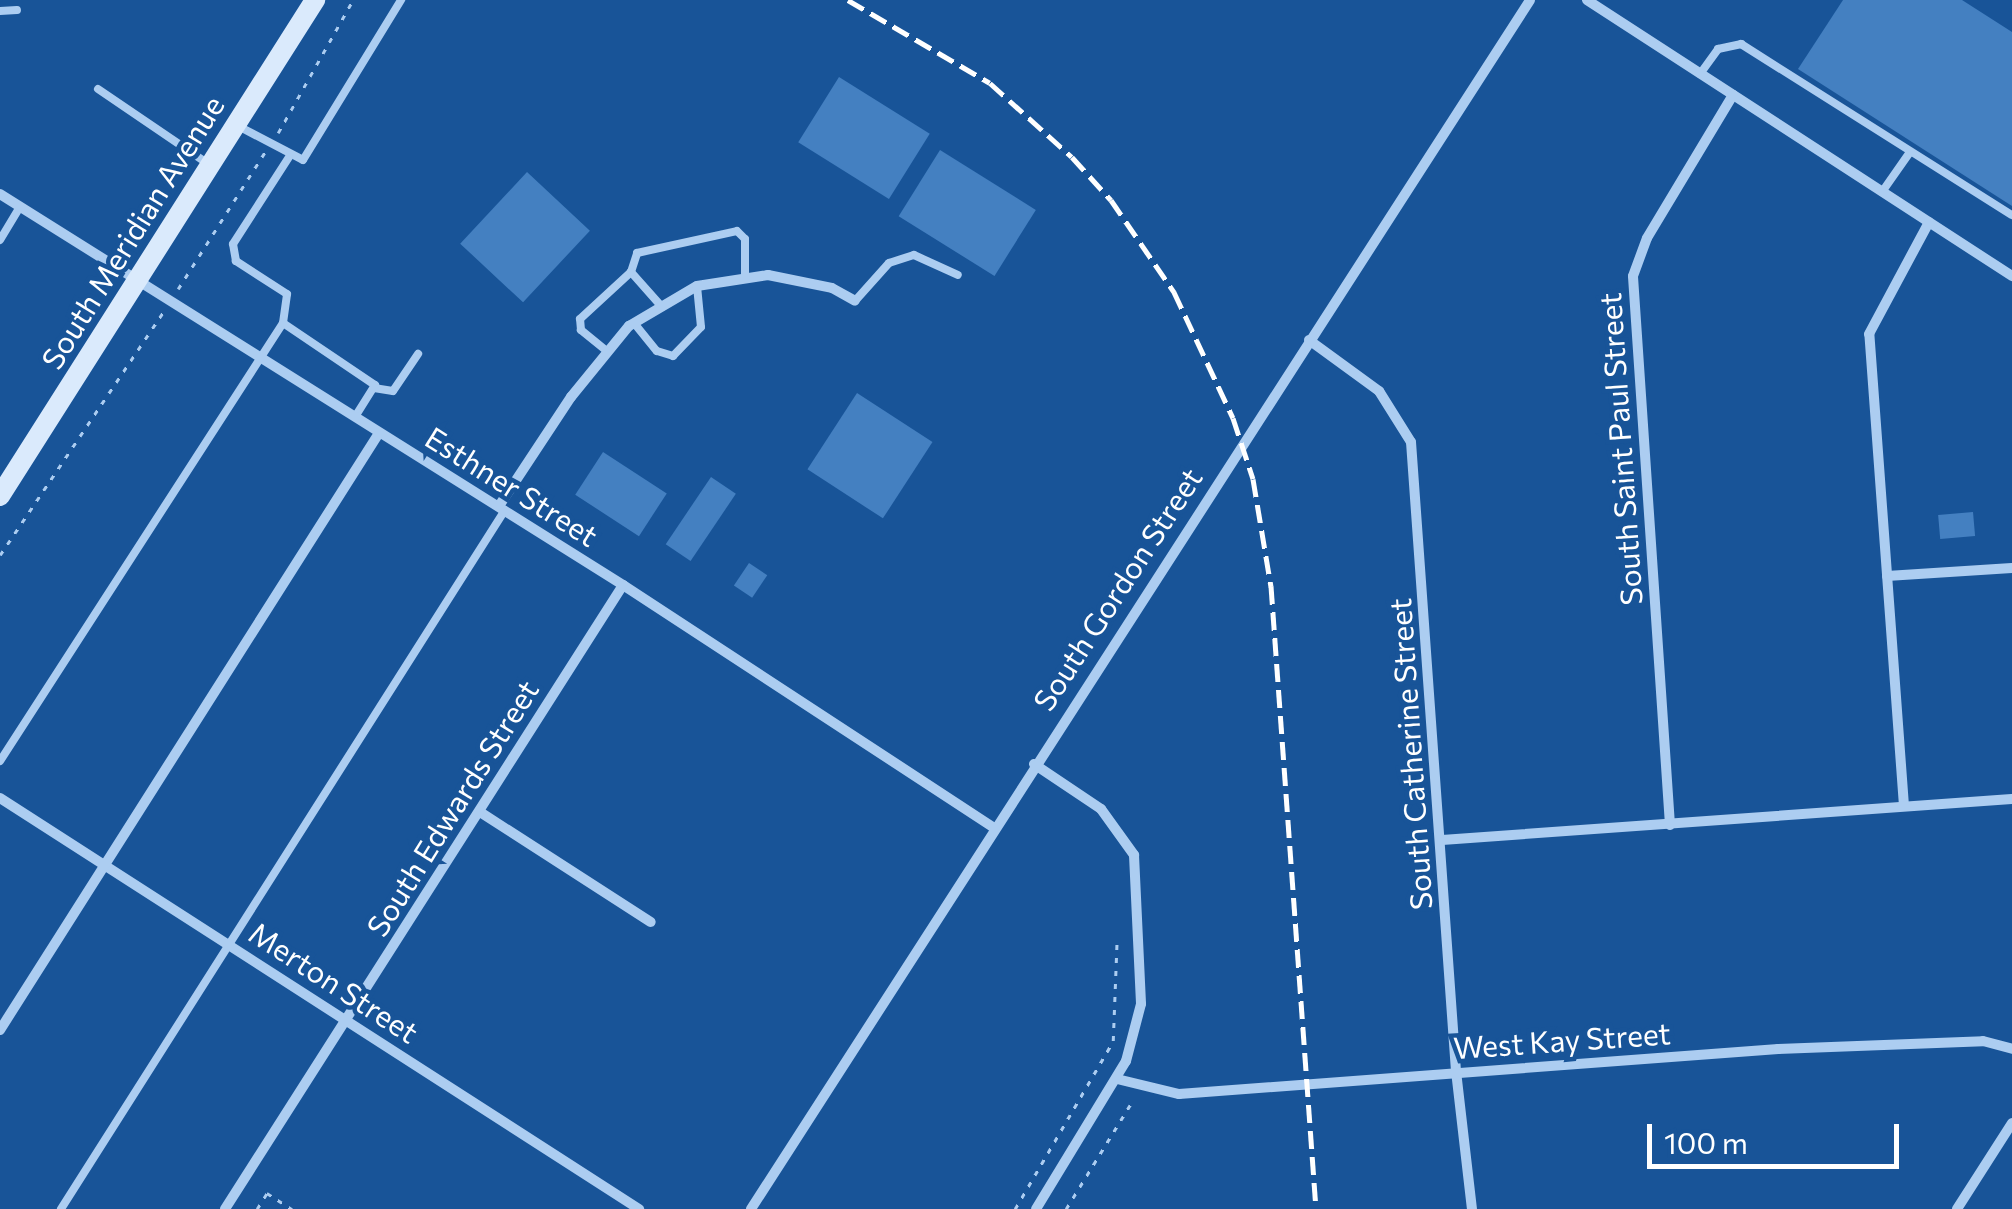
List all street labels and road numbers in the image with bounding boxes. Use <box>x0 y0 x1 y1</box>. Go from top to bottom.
street label: South Meridian Avenue <box>33 89 231 375</box>
street label: South Saint Paul Street <box>1591 292 1649 606</box>
street label: Esthner Street <box>419 419 605 553</box>
street label: South Gordon Street <box>1025 461 1209 717</box>
street label: South Catherine Street <box>1381 597 1439 911</box>
street label: South Edwards Street <box>359 673 545 943</box>
street label: Merton Street <box>243 914 425 1050</box>
street label: West Kay Street <box>1452 1014 1672 1066</box>

